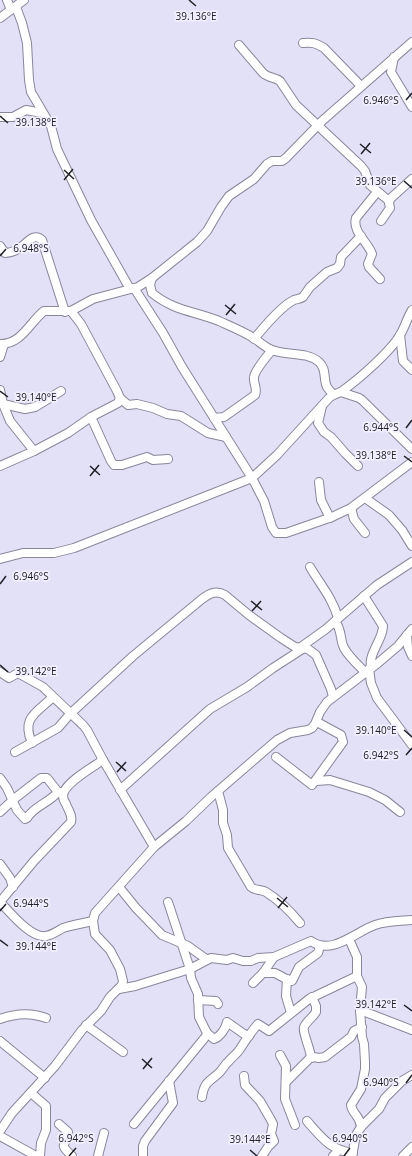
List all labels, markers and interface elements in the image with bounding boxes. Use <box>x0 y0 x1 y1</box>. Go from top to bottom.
text: 39.136°E <box>175 9 217 23</box>
text: 6.946°S <box>363 93 399 107</box>
text: 39.138°E <box>15 115 57 129</box>
text: 39.136°E <box>355 174 397 188</box>
text: 6.948°S <box>13 241 49 255</box>
text: 39.140°E <box>15 390 57 404</box>
text: 6.944°S <box>363 420 399 434</box>
text: 39.138°E <box>355 448 397 462</box>
text: 6.946°S <box>13 569 49 583</box>
text: 39.142°E <box>15 664 57 678</box>
text: 39.140°E <box>355 723 397 737</box>
text: 6.942°S <box>363 748 399 762</box>
text: 6.944°S <box>13 896 49 910</box>
text: 39.144°E <box>15 939 57 953</box>
text: 39.142°E <box>355 997 397 1011</box>
text: 6.940°S <box>363 1075 399 1089</box>
text: 6.942°S <box>58 1131 94 1145</box>
text: 6.940°S <box>332 1131 368 1145</box>
text: 39.144°E <box>229 1132 271 1146</box>

